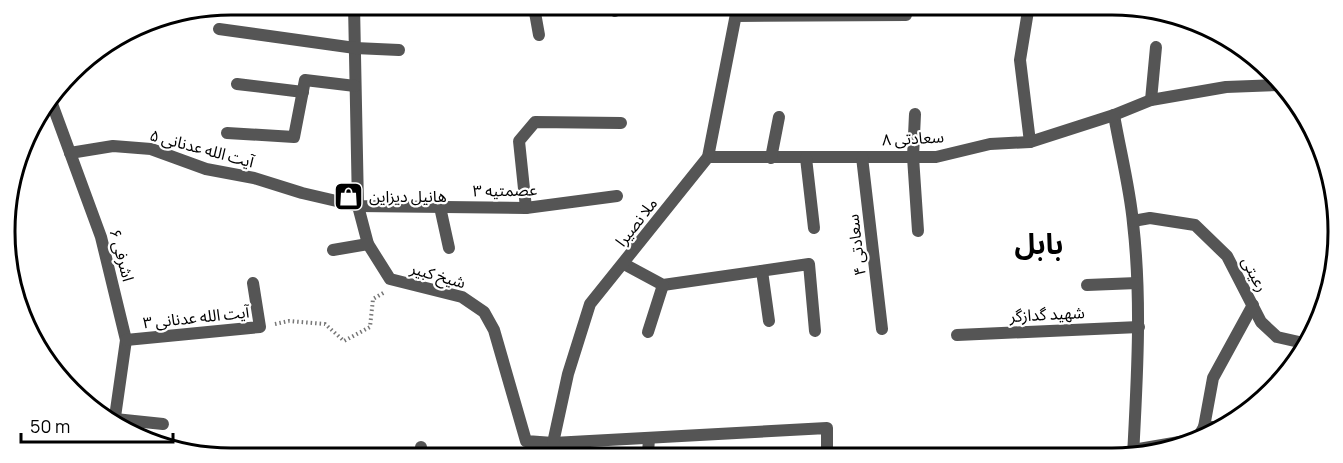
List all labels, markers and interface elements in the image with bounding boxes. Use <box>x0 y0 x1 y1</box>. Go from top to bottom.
street label: آیت الله عدنانی ۵ <box>148 124 258 173</box>
street label: سعادتی ۸ <box>881 125 945 151</box>
street label: عصمتیه ۳ <box>473 178 537 202</box>
shop icon: هانیل دیزاین <box>332 180 364 212</box>
place label: هانیل دیزاین <box>369 185 447 207</box>
street label: ملا نصیرا <box>610 193 662 251</box>
street label: سعادتی ۴ <box>841 213 871 277</box>
district label: بابل <box>1015 224 1063 262</box>
street label: اشرفی ۶ <box>104 226 140 284</box>
street label: رعیتی <box>1237 252 1273 296</box>
street label: شیخ کبیر <box>406 256 468 295</box>
street label: آیت الله عدنانی ۳ <box>142 300 252 334</box>
street label: شهید گدازگر <box>1008 301 1085 327</box>
scale bar <box>21 406 172 444</box>
text: 50 m <box>30 414 70 438</box>

